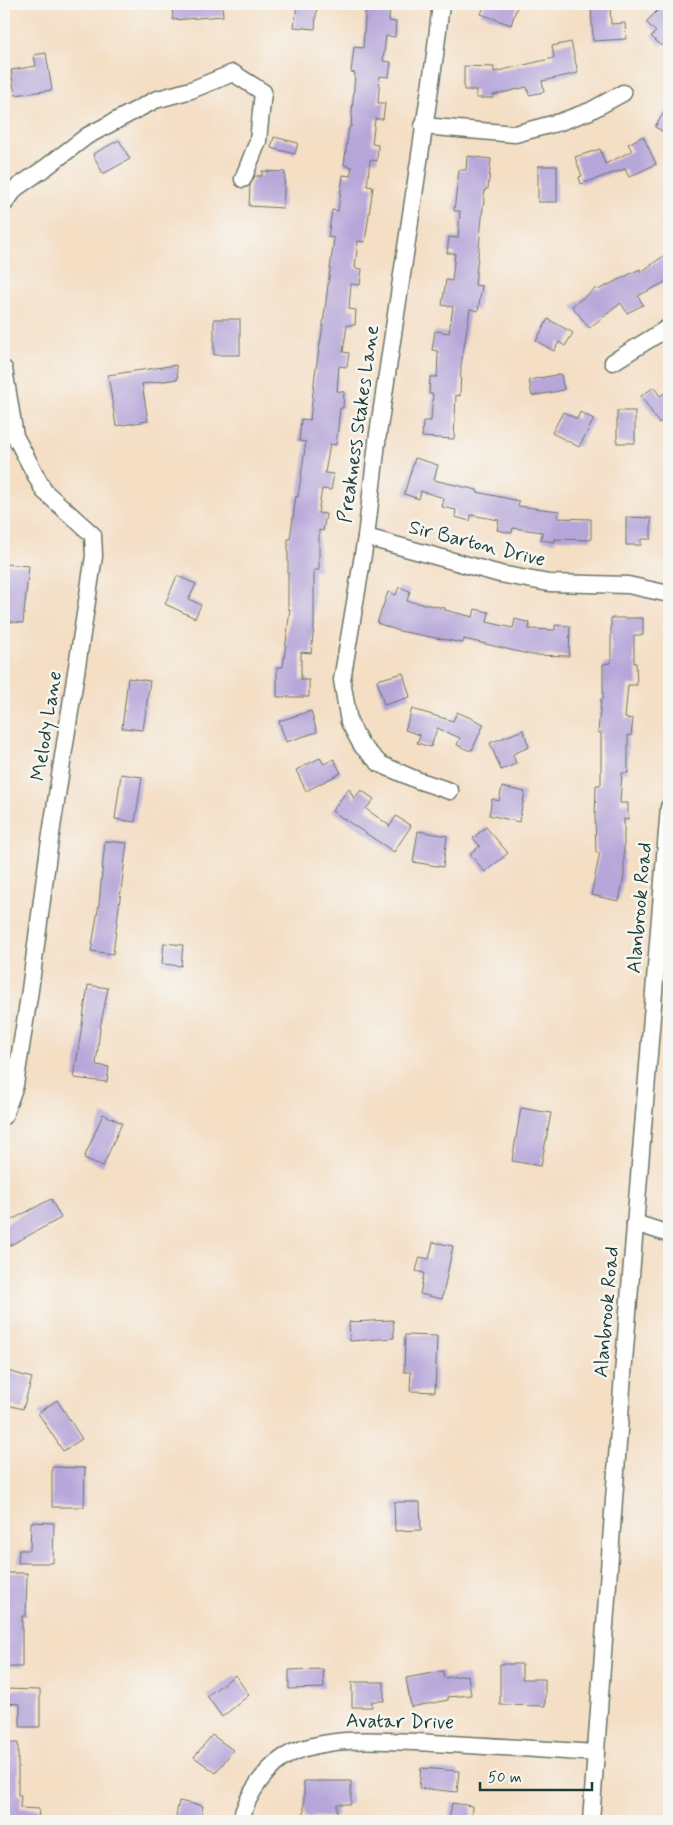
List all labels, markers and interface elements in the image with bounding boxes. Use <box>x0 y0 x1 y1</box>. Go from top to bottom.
street label: Preakness Stakes Lane <box>332 323 386 525</box>
street label: Sir Barton Drive <box>406 514 548 574</box>
street label: Melody Lane <box>25 669 69 783</box>
street label: Alanbrook Road <box>621 841 659 975</box>
street label: Alanbrook Road <box>588 1245 626 1379</box>
street label: Avatar Drive <box>346 1708 454 1736</box>
scale bar <box>480 1760 593 1792</box>
text: 50 m <box>488 1768 522 1788</box>

